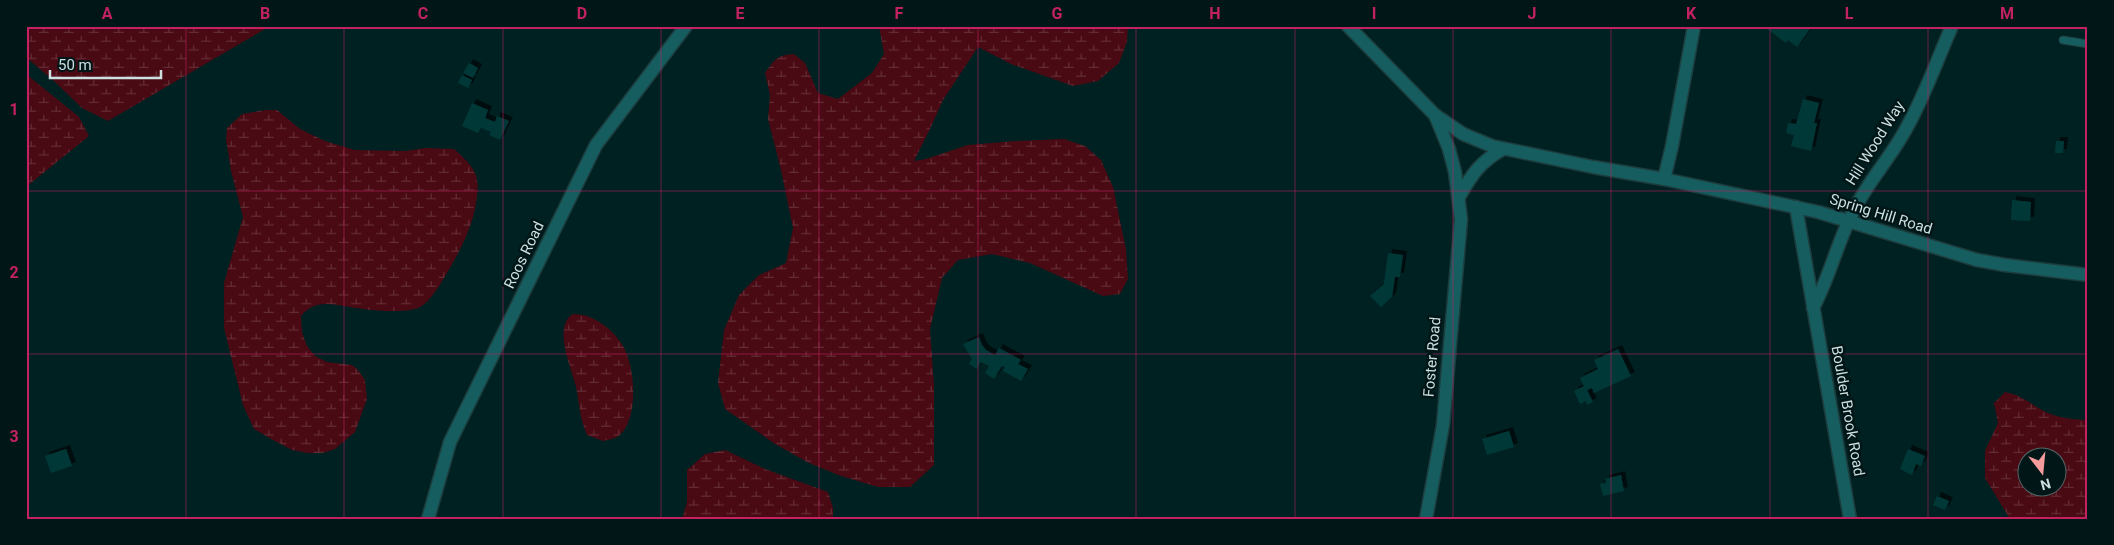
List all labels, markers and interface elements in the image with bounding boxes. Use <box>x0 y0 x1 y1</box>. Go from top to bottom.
text: A <box>102 4 113 23</box>
text: B <box>260 4 270 23</box>
text: C <box>418 4 428 23</box>
text: D <box>577 4 587 23</box>
text: E <box>736 4 745 23</box>
text: F <box>895 4 904 23</box>
text: G <box>1052 4 1063 23</box>
text: H <box>1209 4 1221 23</box>
text: I <box>1372 4 1376 23</box>
text: J <box>1528 4 1536 23</box>
text: K <box>1686 4 1697 23</box>
text: L <box>1845 4 1854 23</box>
text: M <box>2000 4 2014 23</box>
scale bar <box>50 48 161 80</box>
text: 50 m <box>58 56 92 74</box>
street label: Hill Wood Way <box>1842 98 1908 188</box>
text: 1 <box>9 100 19 119</box>
street label: Spring Hill Road <box>1828 190 1934 238</box>
street label: Roos Road <box>500 219 548 291</box>
text: 2 <box>9 263 19 282</box>
street label: Foster Road <box>1420 316 1444 398</box>
street label: Boulder Brook Road <box>1828 344 1868 478</box>
text: 3 <box>9 427 19 446</box>
north arrow <box>2016 448 2066 498</box>
text: N <box>2039 475 2053 494</box>

